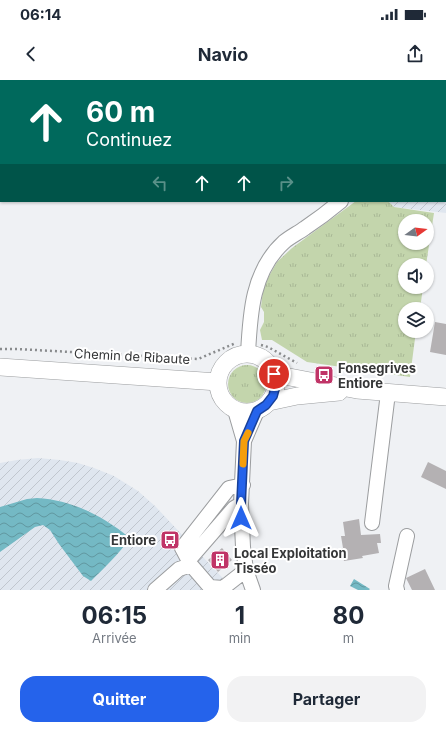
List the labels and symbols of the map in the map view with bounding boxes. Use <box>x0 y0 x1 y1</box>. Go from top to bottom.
north arrow <box>398 214 434 250</box>
street label: Chemin de Ribaute <box>74 345 190 367</box>
pin <box>257 357 291 391</box>
place label: Fonsegrives Entiore <box>338 360 416 391</box>
bus stop icon: Fonsegrives Entiore <box>313 364 335 386</box>
position arrow <box>220 497 262 539</box>
bus stop icon: Entiore <box>159 529 181 551</box>
place label: Entiore <box>111 532 156 548</box>
place label: Local Exploitation Tisséo <box>234 545 347 576</box>
building icon: Local Exploitation Tisséo <box>209 549 231 571</box>

